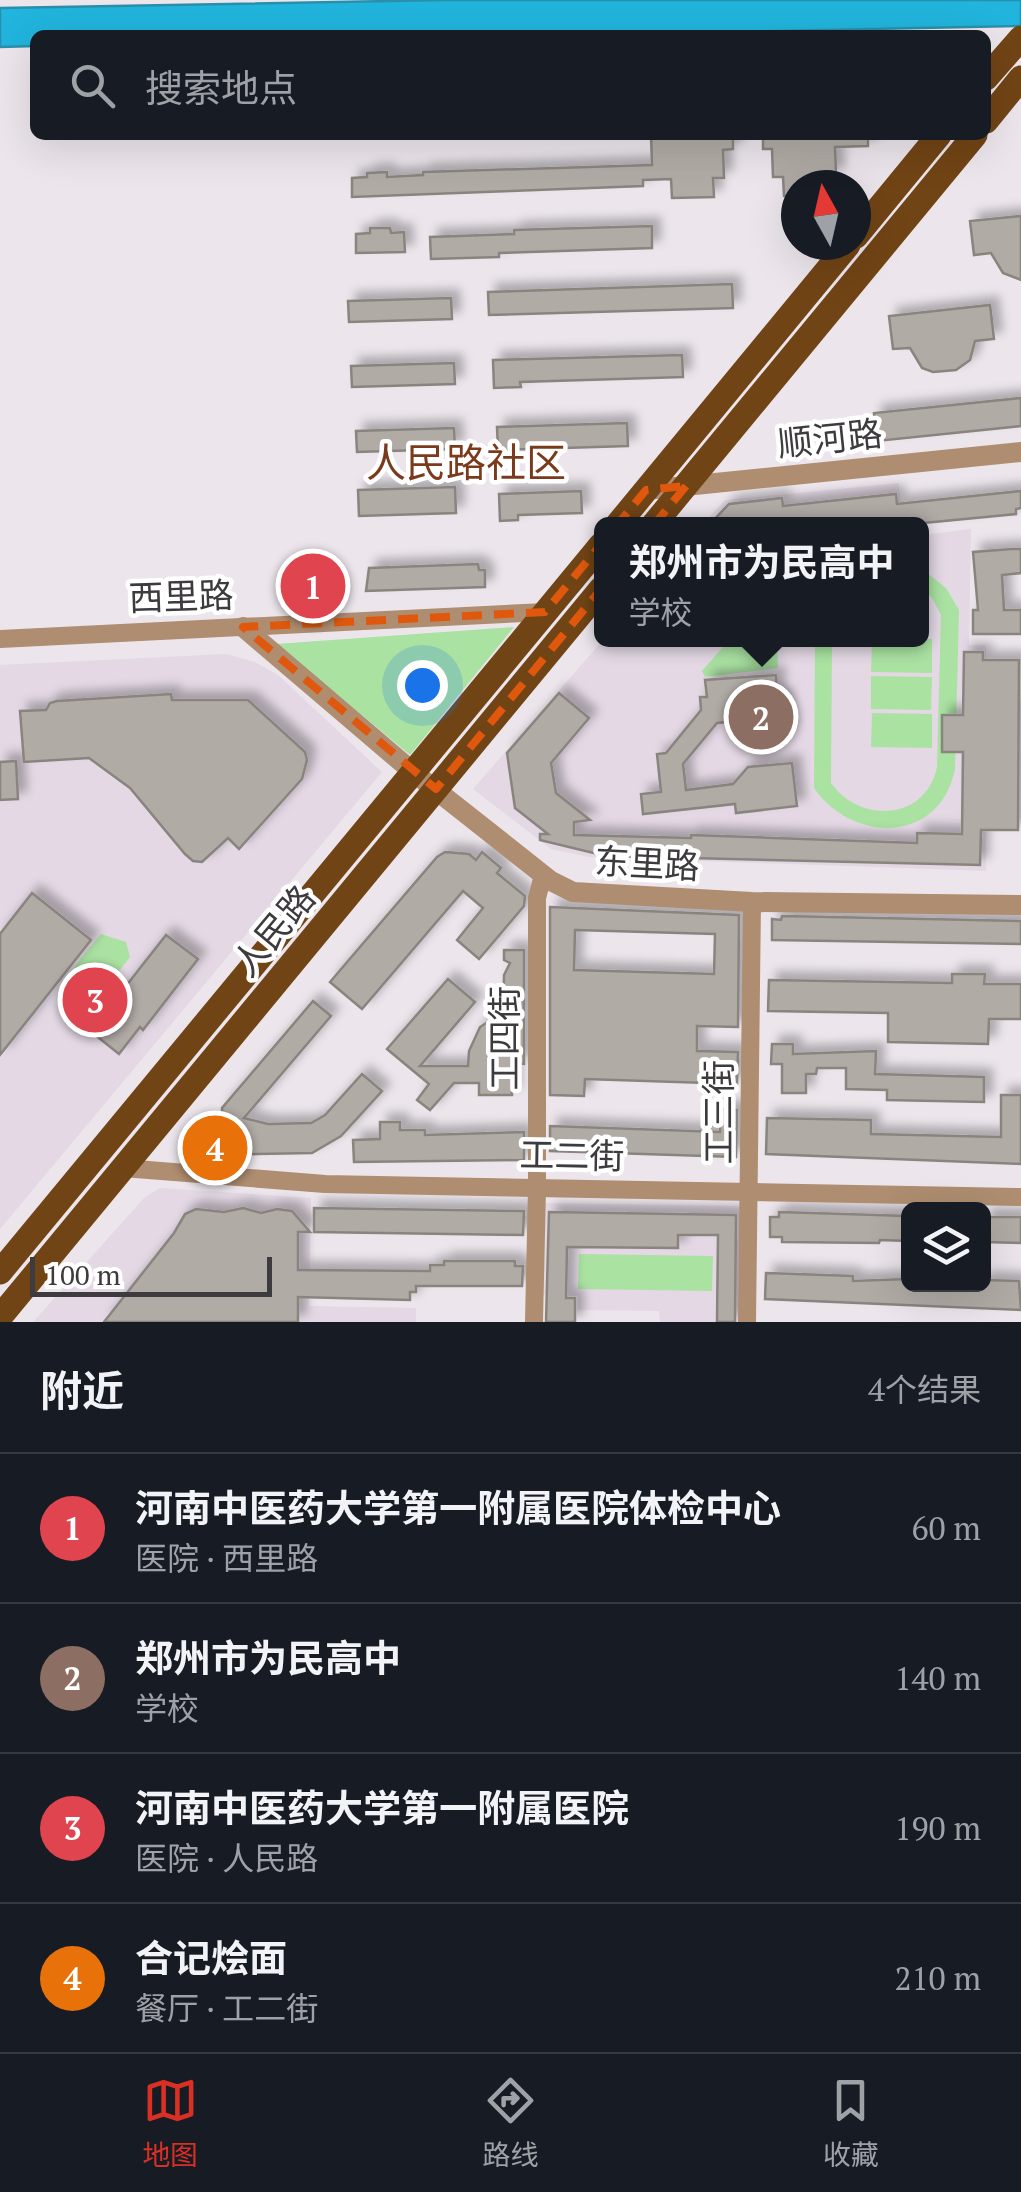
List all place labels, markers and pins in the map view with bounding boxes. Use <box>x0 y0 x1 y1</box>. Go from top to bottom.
pin: 1 <box>280 548 346 624</box>
pin: 2 <box>728 680 794 754</box>
pin: 3 <box>62 962 128 1038</box>
pin: 4 <box>182 1110 248 1186</box>

